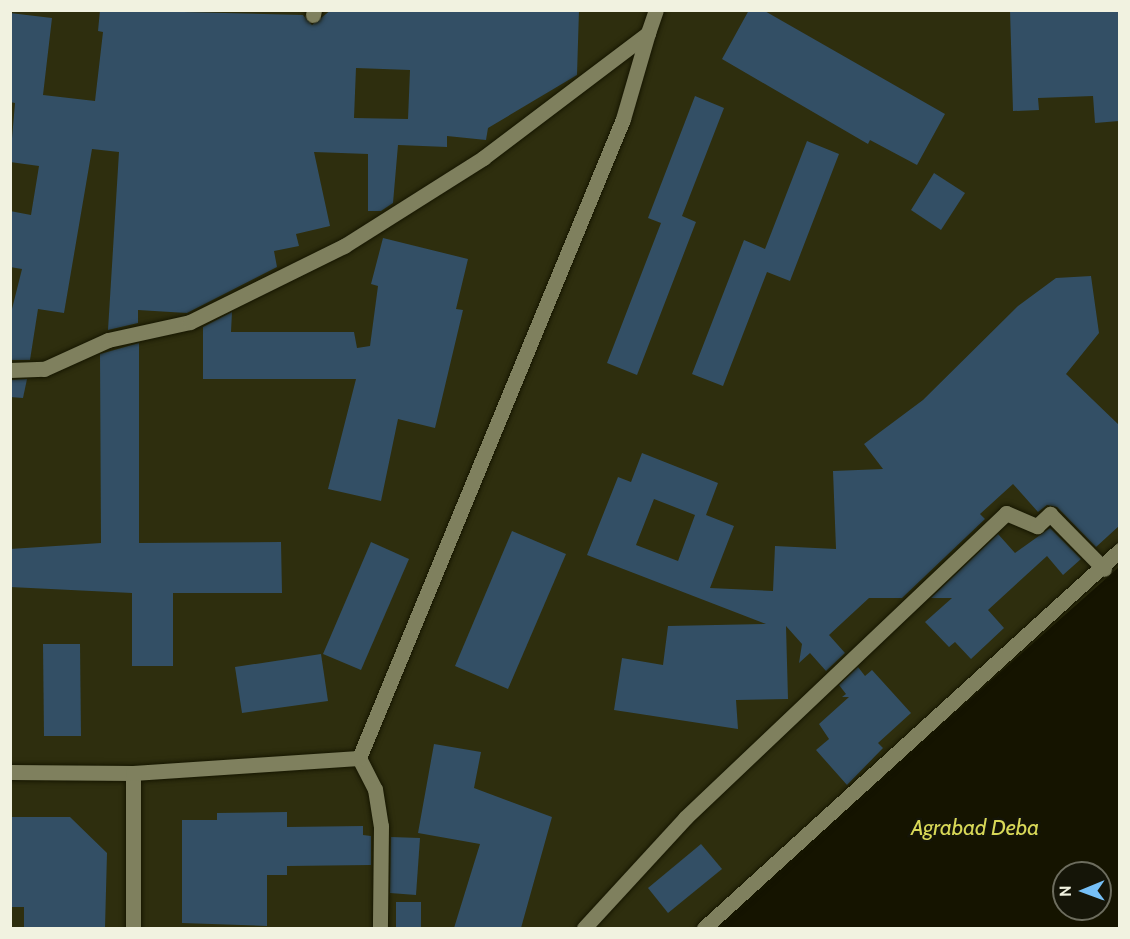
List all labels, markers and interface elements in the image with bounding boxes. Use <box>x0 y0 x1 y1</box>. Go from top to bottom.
water label: Agrabad Deba <box>911 815 1039 841</box>
north arrow <box>1052 861 1112 921</box>
text: N <box>1056 885 1075 897</box>

